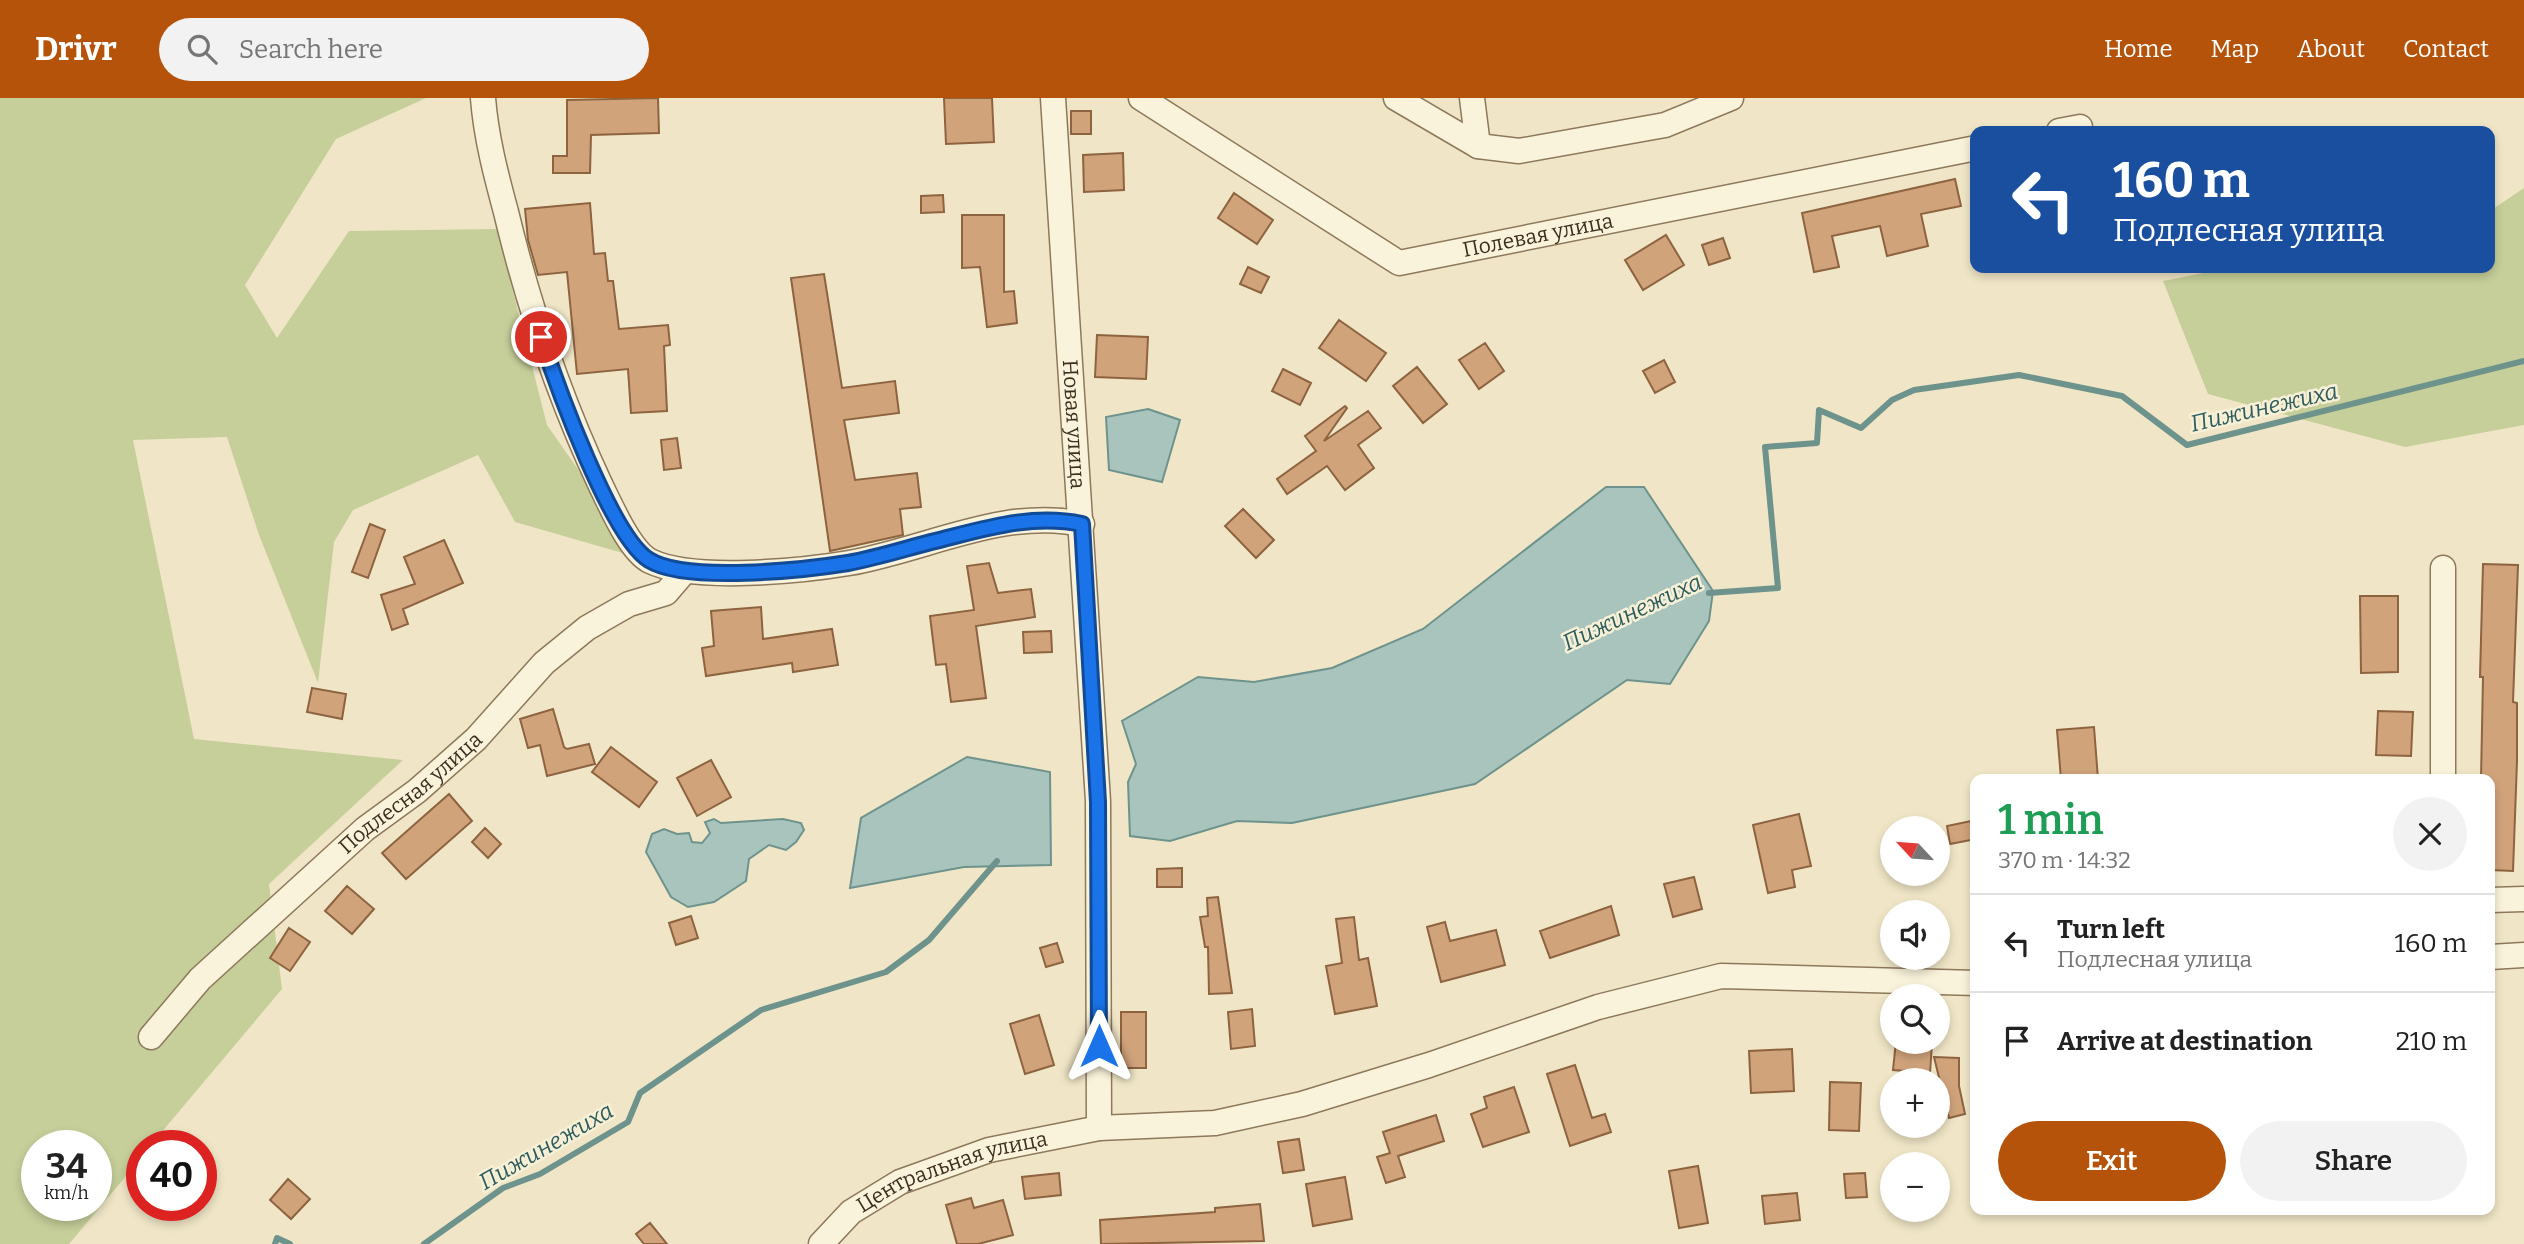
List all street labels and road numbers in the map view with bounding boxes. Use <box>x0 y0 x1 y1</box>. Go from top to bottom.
street label: Полевая улица <box>1460 208 1616 263</box>
street label: Новая улица <box>1057 359 1091 490</box>
street label: Подлесная улица <box>333 726 488 860</box>
street label: Центральная улица <box>852 1126 1050 1218</box>

